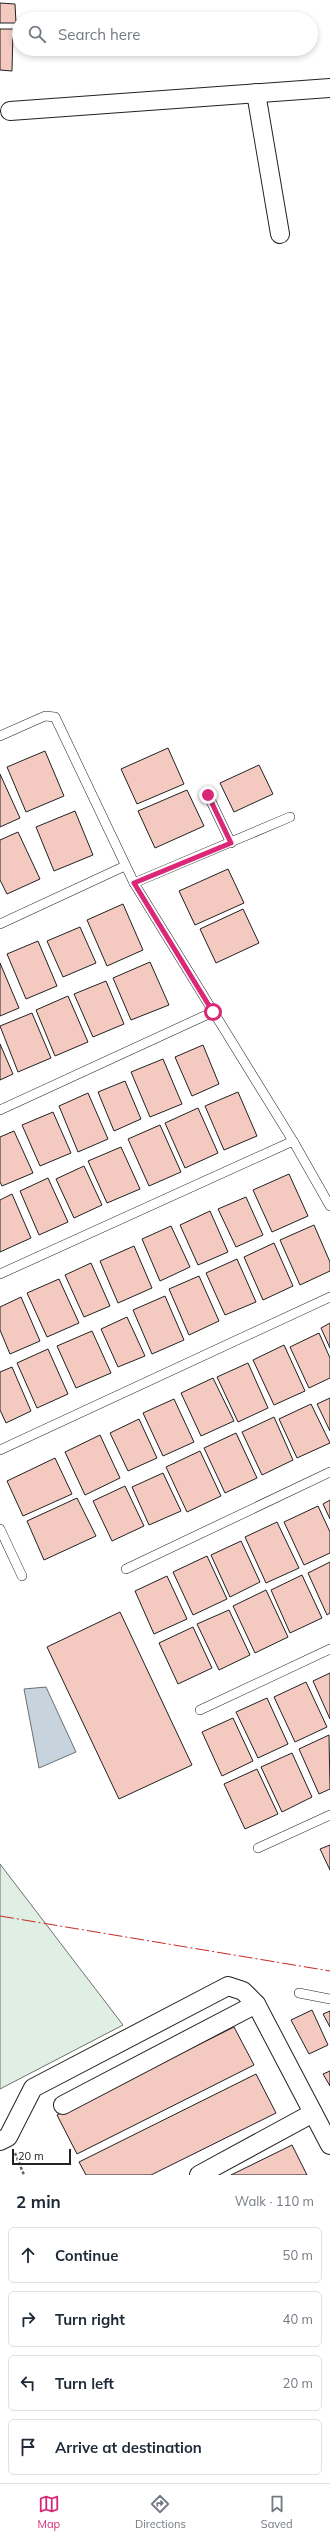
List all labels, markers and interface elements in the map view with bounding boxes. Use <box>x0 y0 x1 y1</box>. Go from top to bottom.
search box <box>12 12 318 56</box>
icon: search <box>26 23 48 45</box>
text: Search here <box>58 25 140 44</box>
route end <box>199 786 217 804</box>
route start <box>204 1003 222 1021</box>
scale bar <box>12 2147 71 2166</box>
text: 20 m <box>18 2149 44 2163</box>
text: 2 min <box>16 2191 61 2212</box>
text: Walk · 110 m <box>235 2193 314 2209</box>
icon: ahead <box>17 2244 39 2266</box>
text: Continue <box>55 2246 118 2265</box>
text: 50 m <box>283 2247 313 2263</box>
icon: right <box>17 2308 39 2330</box>
text: Turn right <box>55 2310 125 2329</box>
text: 40 m <box>283 2311 313 2327</box>
icon: left <box>17 2372 39 2394</box>
text: Turn left <box>55 2374 114 2393</box>
text: 20 m <box>283 2375 313 2391</box>
icon: arrive <box>17 2436 39 2458</box>
text: Arrive at destination <box>55 2438 202 2457</box>
tab: Map <box>37 2493 60 2531</box>
tab: Directions <box>135 2493 186 2531</box>
tab: Saved <box>261 2493 293 2531</box>

